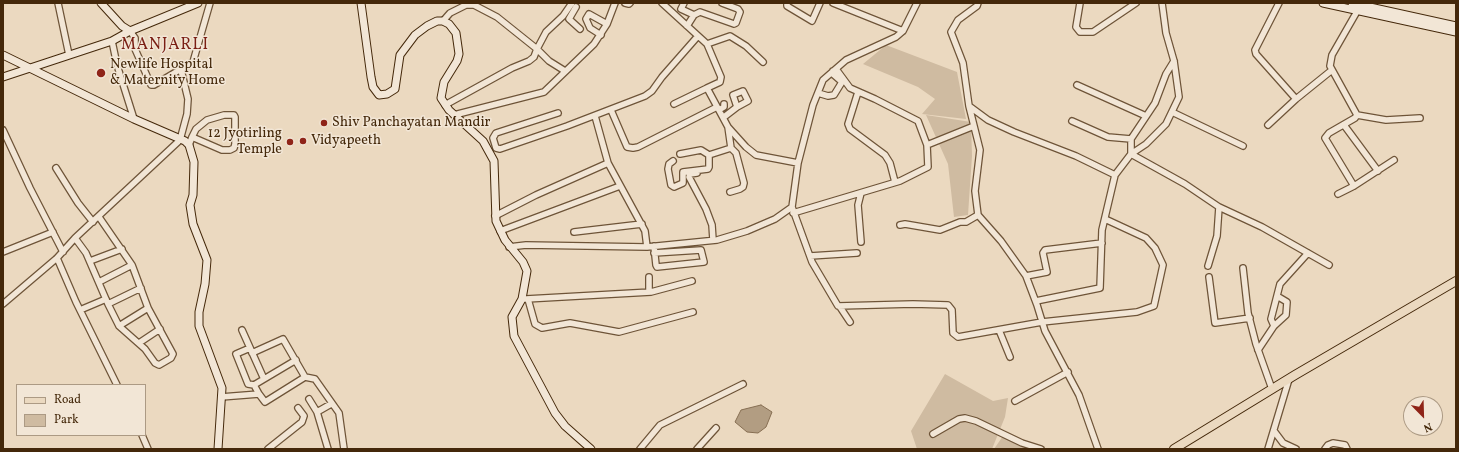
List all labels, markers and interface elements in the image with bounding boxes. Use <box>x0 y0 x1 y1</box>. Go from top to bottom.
district label: MANJARLI <box>121 36 209 56</box>
place label: Newlife Hospital & Maternity Home <box>110 57 225 90</box>
marker: Newlife Hospital & Maternity Home <box>95 67 107 79</box>
place label: Shiv Panchayatan Mandir <box>332 115 490 131</box>
marker: Shiv Panchayatan Mandir <box>319 118 329 128</box>
place label: 12 Jyotirling Temple <box>208 126 282 158</box>
place label: Vidyapeeth <box>311 133 381 149</box>
marker: Vidyapeeth <box>298 136 308 146</box>
marker: 12 Jyotirling Temple <box>285 137 295 147</box>
legend <box>16 384 146 436</box>
text: Road <box>54 392 81 408</box>
north arrow <box>1403 396 1443 436</box>
text: Park <box>54 412 79 428</box>
text: N <box>1421 418 1434 435</box>

